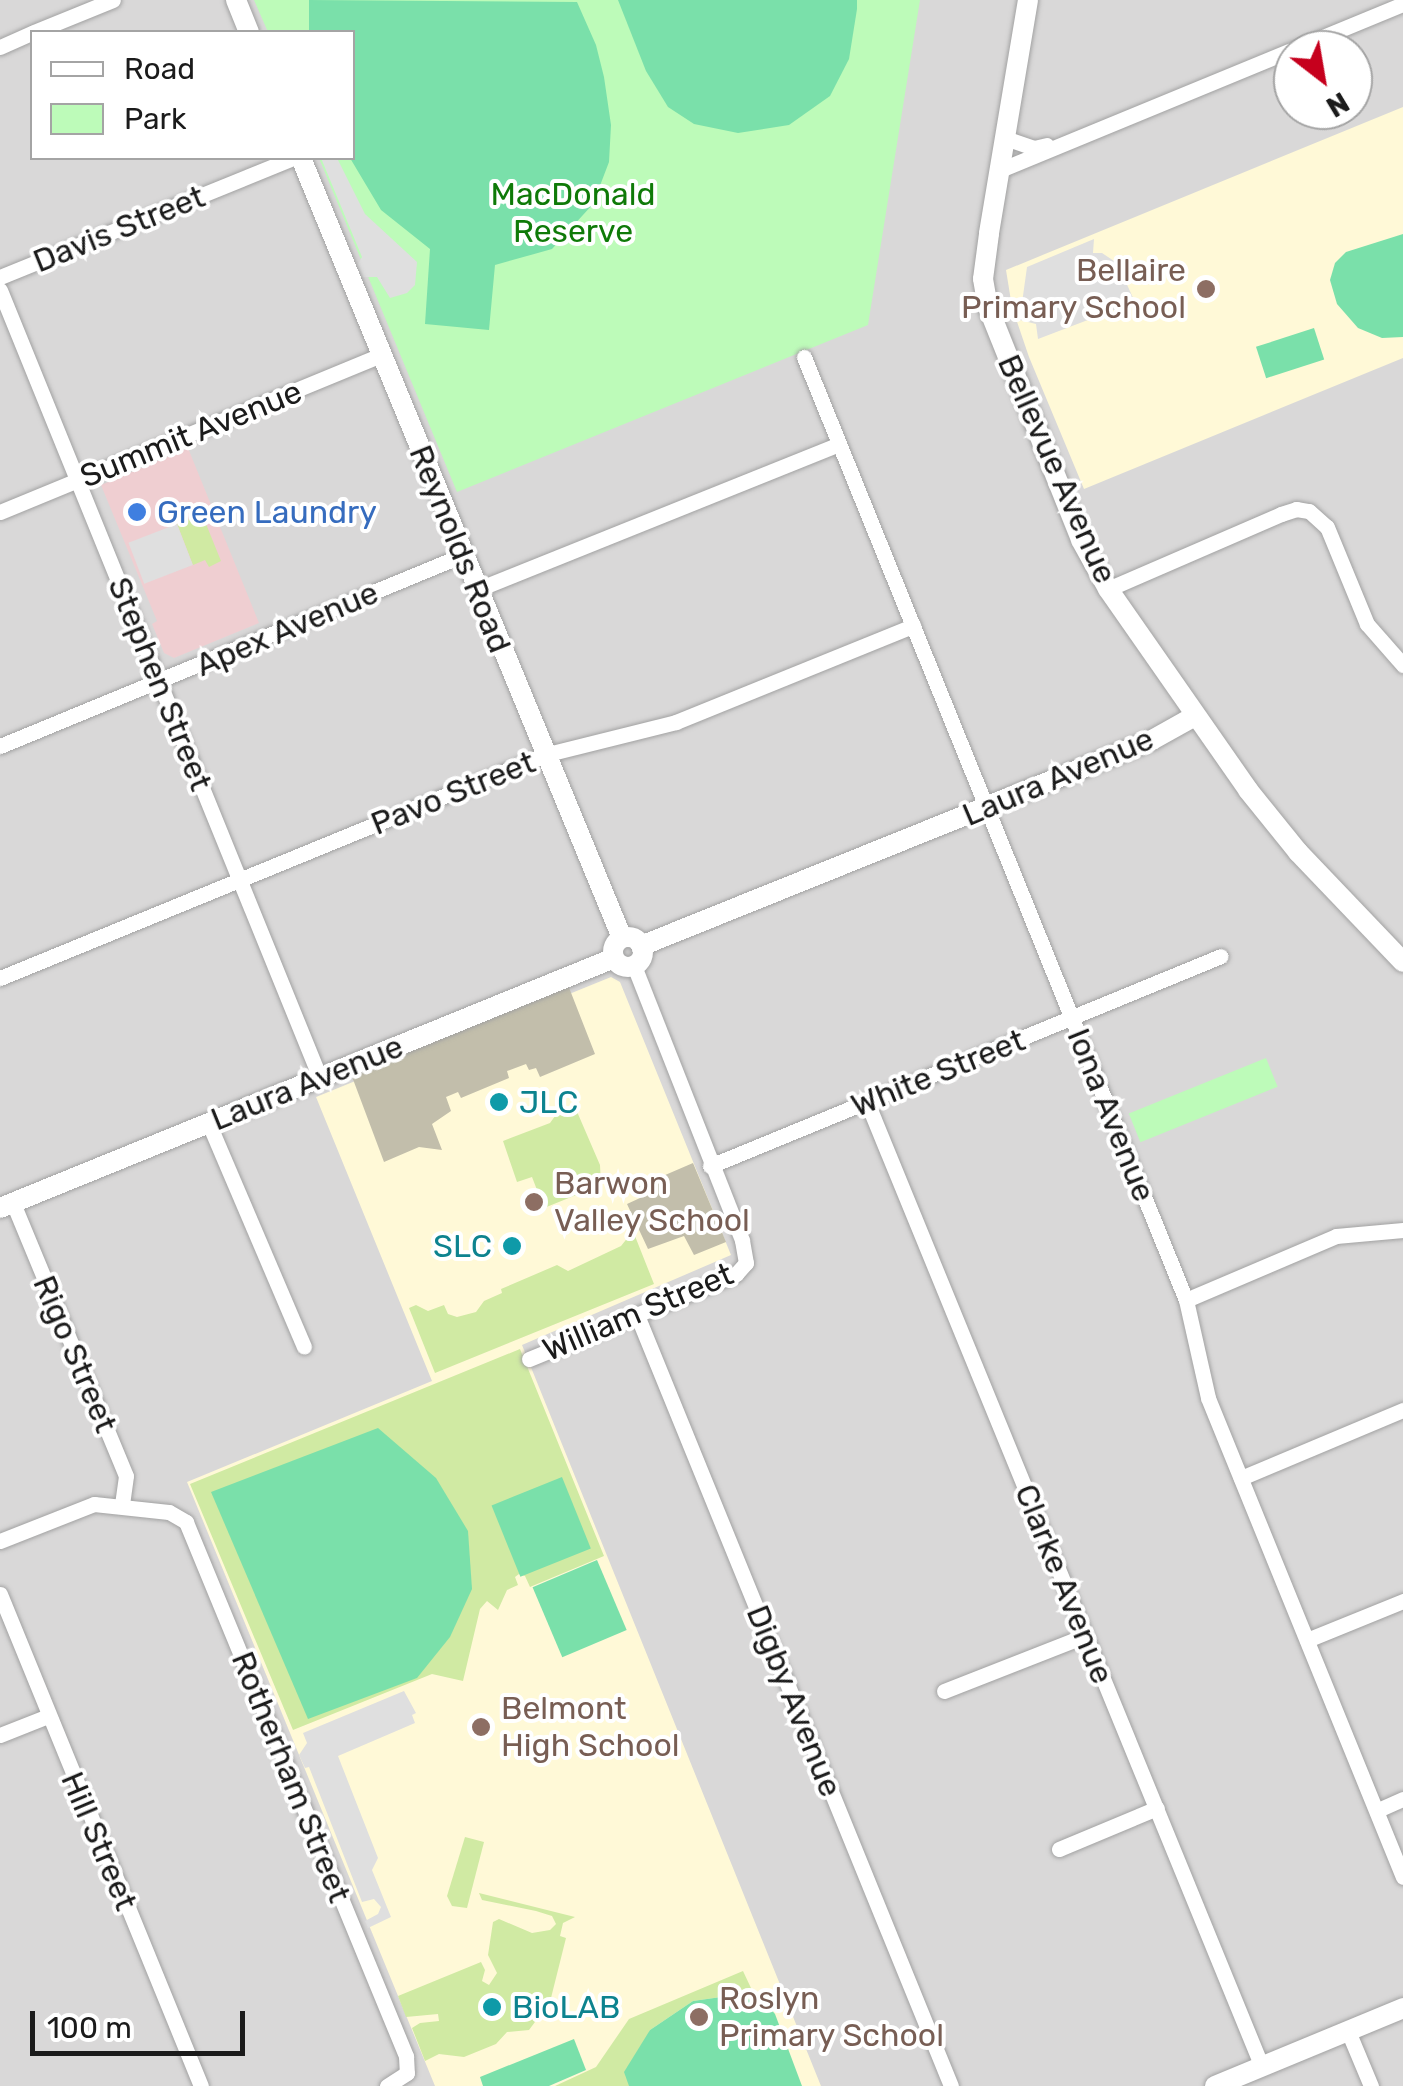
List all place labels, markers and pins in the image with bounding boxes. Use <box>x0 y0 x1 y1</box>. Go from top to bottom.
place label: Bellaire Primary School <box>960 252 1186 327</box>
marker: Bellaire Primary School <box>1195 278 1217 300</box>
place label: Green Laundry <box>157 493 377 531</box>
marker: Green Laundry <box>126 501 148 523</box>
place label: JLC <box>519 1083 578 1121</box>
marker: JLC <box>488 1091 510 1113</box>
place label: Barwon Valley School <box>554 1165 751 1240</box>
marker: Barwon Valley School <box>523 1191 545 1213</box>
place label: SLC <box>433 1227 492 1265</box>
marker: SLC <box>501 1235 523 1257</box>
place label: Belmont High School <box>501 1690 680 1765</box>
marker: Belmont High School <box>470 1716 492 1738</box>
place label: Roslyn Primary School <box>719 1980 945 2055</box>
place label: BioLAB <box>512 1988 620 2026</box>
marker: BioLAB <box>481 1996 503 2018</box>
marker: Roslyn Primary School <box>688 2006 710 2028</box>

